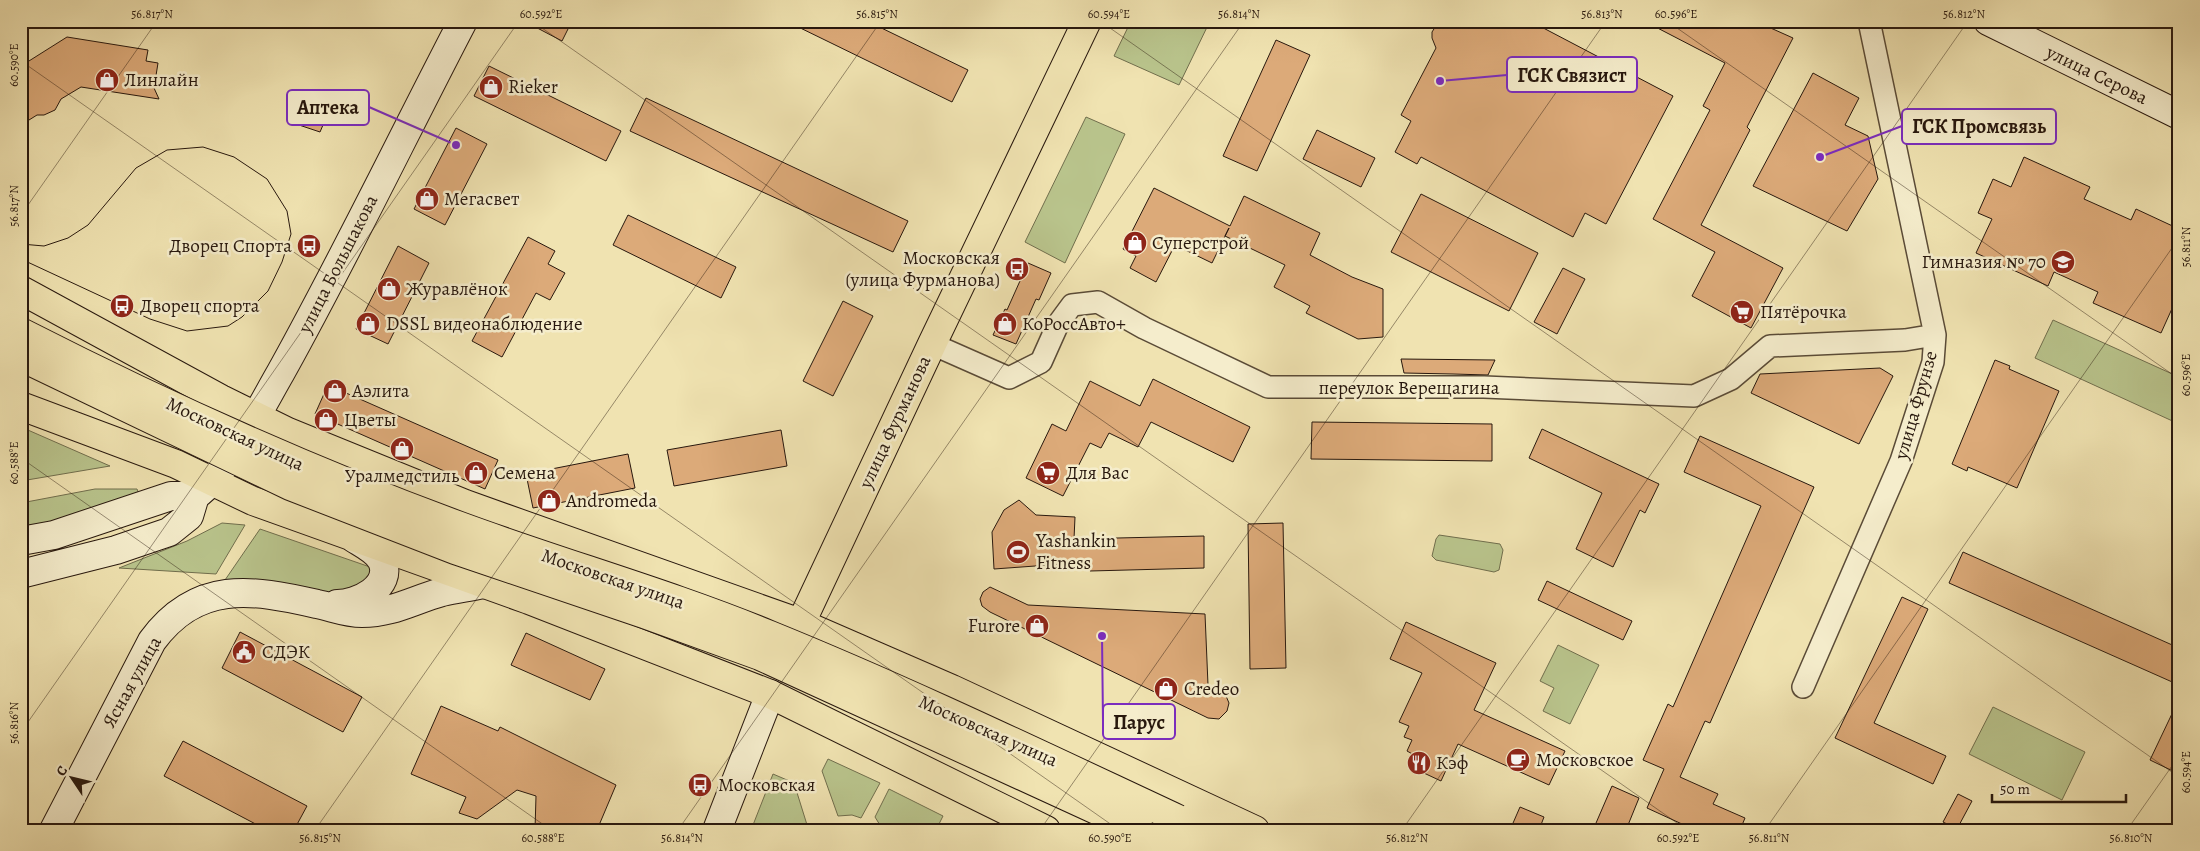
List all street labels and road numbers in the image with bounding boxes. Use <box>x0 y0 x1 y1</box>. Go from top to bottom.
street label: улица Серова <box>2041 39 2152 111</box>
street label: улица Большакова <box>291 190 384 339</box>
street label: улица Фрунзе <box>1888 348 1944 463</box>
street label: улица Фурманова <box>852 351 937 494</box>
street label: переулок Верещагина <box>1318 375 1500 401</box>
street label: Московская улица <box>162 391 308 477</box>
street label: Московская улица <box>538 542 688 616</box>
street label: Ясная улица <box>96 631 168 732</box>
street label: Московская улица <box>914 689 1062 773</box>

